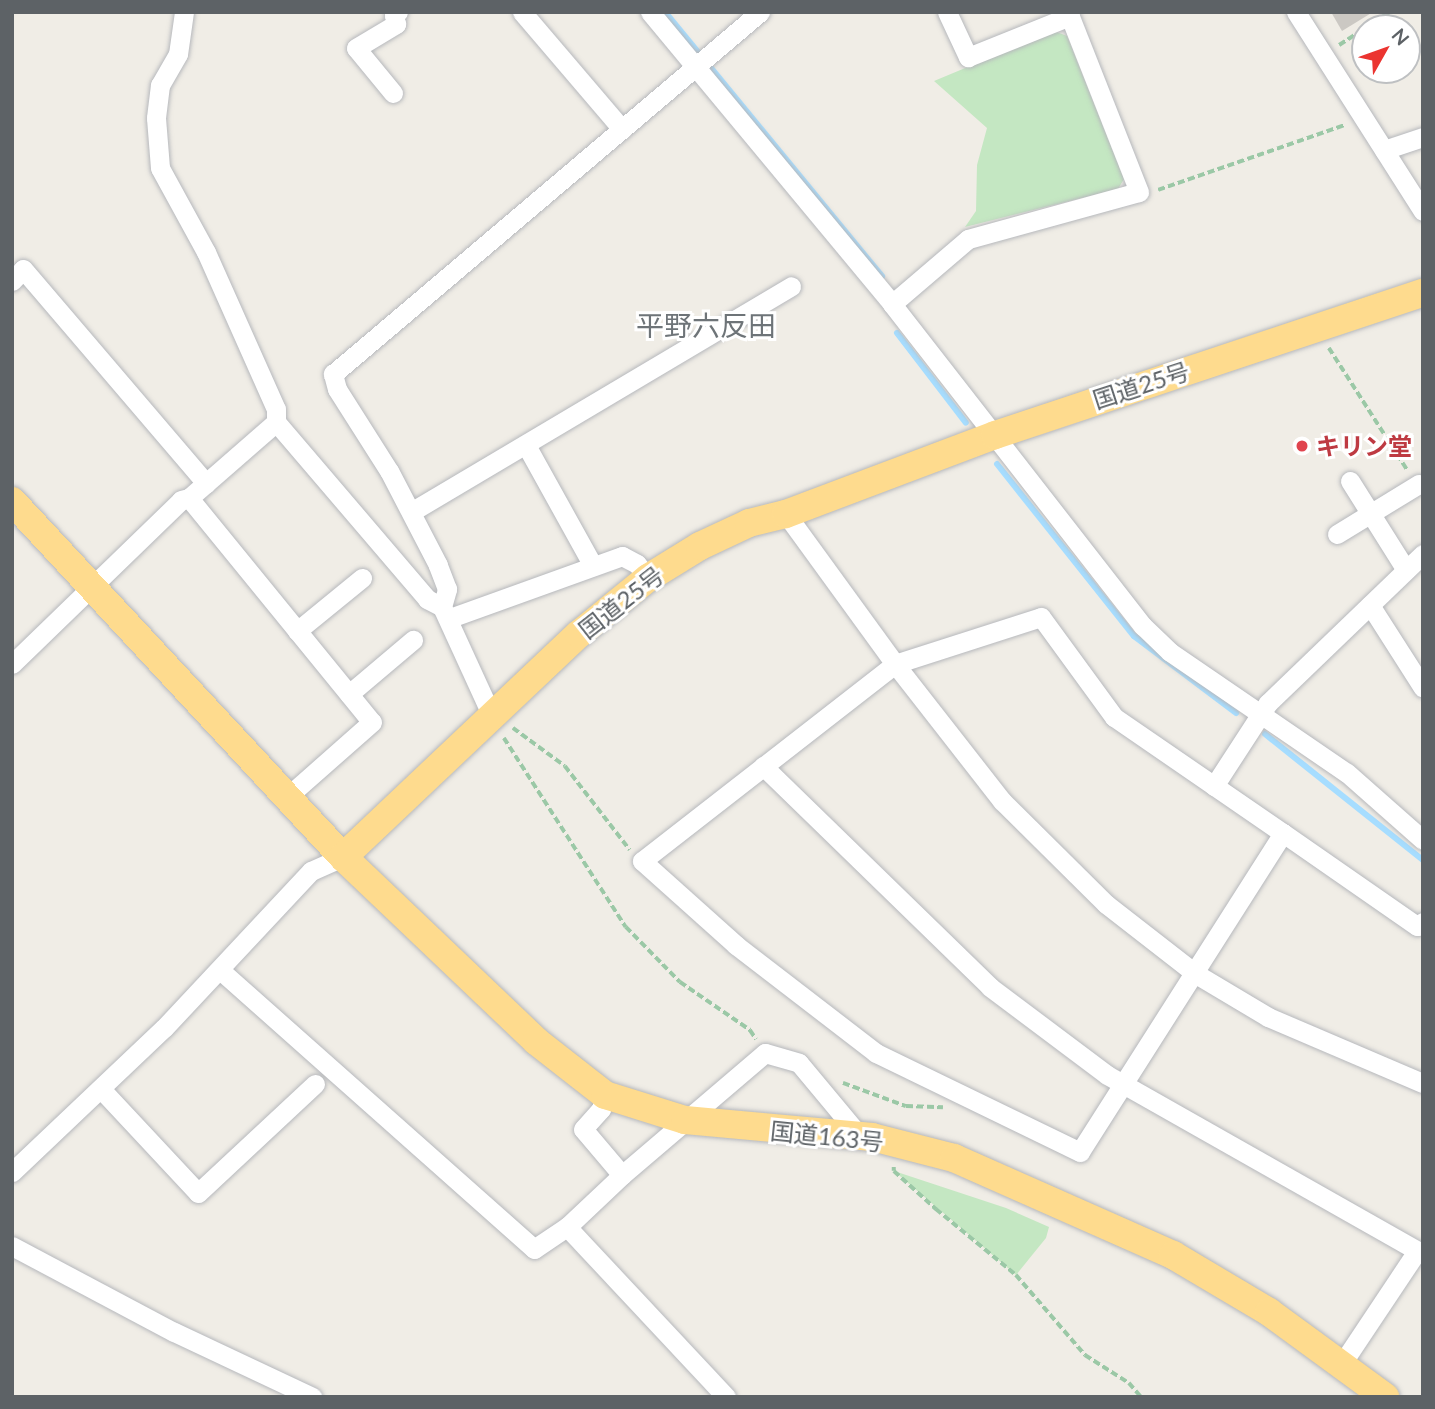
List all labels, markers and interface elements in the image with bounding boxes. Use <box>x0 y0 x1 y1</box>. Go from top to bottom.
north arrow <box>1351 14 1421 84</box>
text: N <box>1387 23 1414 49</box>
district label: 平野六反田 <box>636 308 776 342</box>
street label: 国道25号 <box>1089 356 1193 414</box>
place label: キリン堂 <box>1316 432 1412 460</box>
marker: キリン堂 <box>1294 438 1310 454</box>
street label: 国道25号 <box>573 560 669 644</box>
street label: 国道163号 <box>769 1116 885 1156</box>

